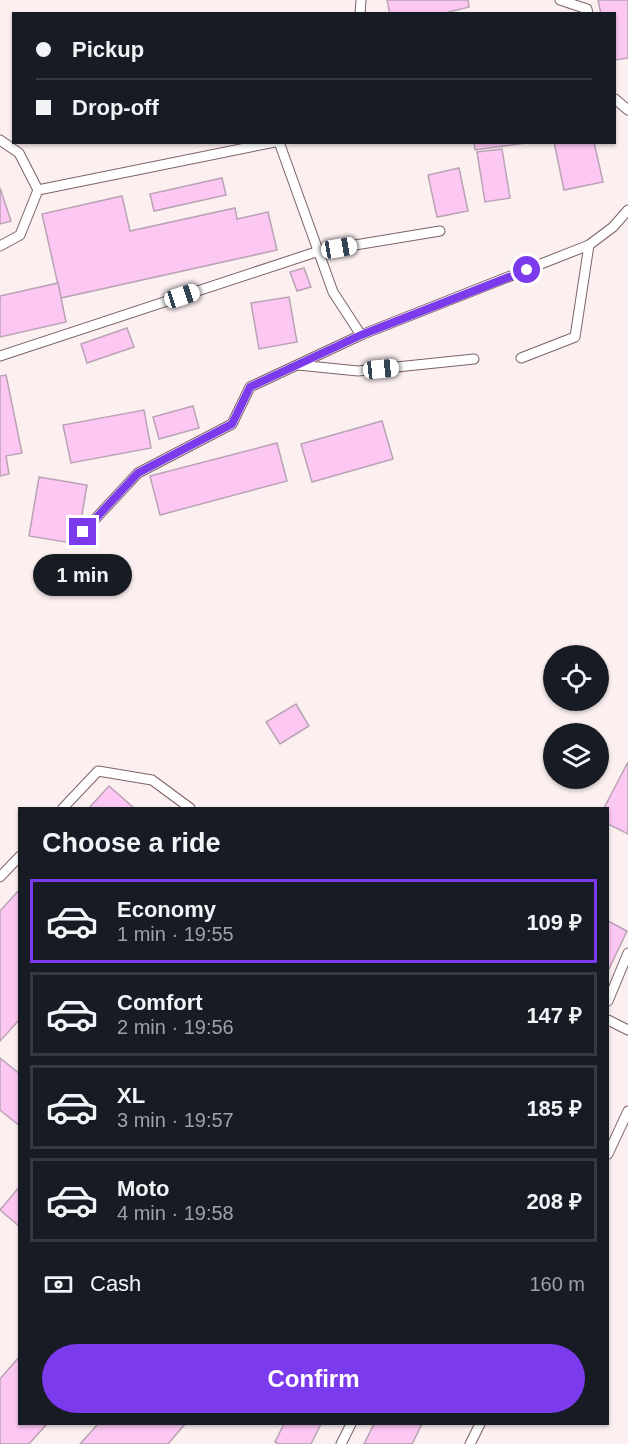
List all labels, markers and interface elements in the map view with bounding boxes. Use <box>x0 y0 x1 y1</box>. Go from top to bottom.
text: Pickup <box>72 37 144 62</box>
text: Drop-off <box>72 95 159 120</box>
car <box>320 236 358 260</box>
route start <box>513 256 540 283</box>
car <box>162 282 202 310</box>
car <box>362 358 400 380</box>
route end <box>69 518 96 545</box>
callout: 1 min <box>34 553 132 595</box>
text: 1 min <box>56 564 109 586</box>
map controls <box>543 645 609 789</box>
button: locate <box>543 645 609 711</box>
button: layers <box>543 723 609 789</box>
text: Choose a ride <box>42 828 221 858</box>
icon: car <box>45 894 99 948</box>
text: Economy <box>117 897 216 922</box>
text: 109 ₽ <box>526 910 582 935</box>
text: 1 min · 19:55 <box>117 923 234 945</box>
icon: car <box>45 987 99 1041</box>
text: Comfort <box>117 990 203 1015</box>
text: 147 ₽ <box>526 1003 582 1028</box>
text: 2 min · 19:56 <box>117 1016 234 1038</box>
icon: car <box>45 1080 99 1134</box>
text: XL <box>117 1083 145 1108</box>
text: 185 ₽ <box>526 1096 582 1121</box>
text: 3 min · 19:57 <box>117 1109 234 1131</box>
icon: car <box>45 1173 99 1227</box>
text: Moto <box>117 1176 170 1201</box>
text: 208 ₽ <box>526 1189 582 1214</box>
text: 4 min · 19:58 <box>117 1202 234 1224</box>
icon: cash <box>42 1268 75 1301</box>
text: Cash <box>90 1271 141 1296</box>
text: 160 m <box>529 1273 585 1295</box>
button: Confirm <box>42 1344 585 1413</box>

